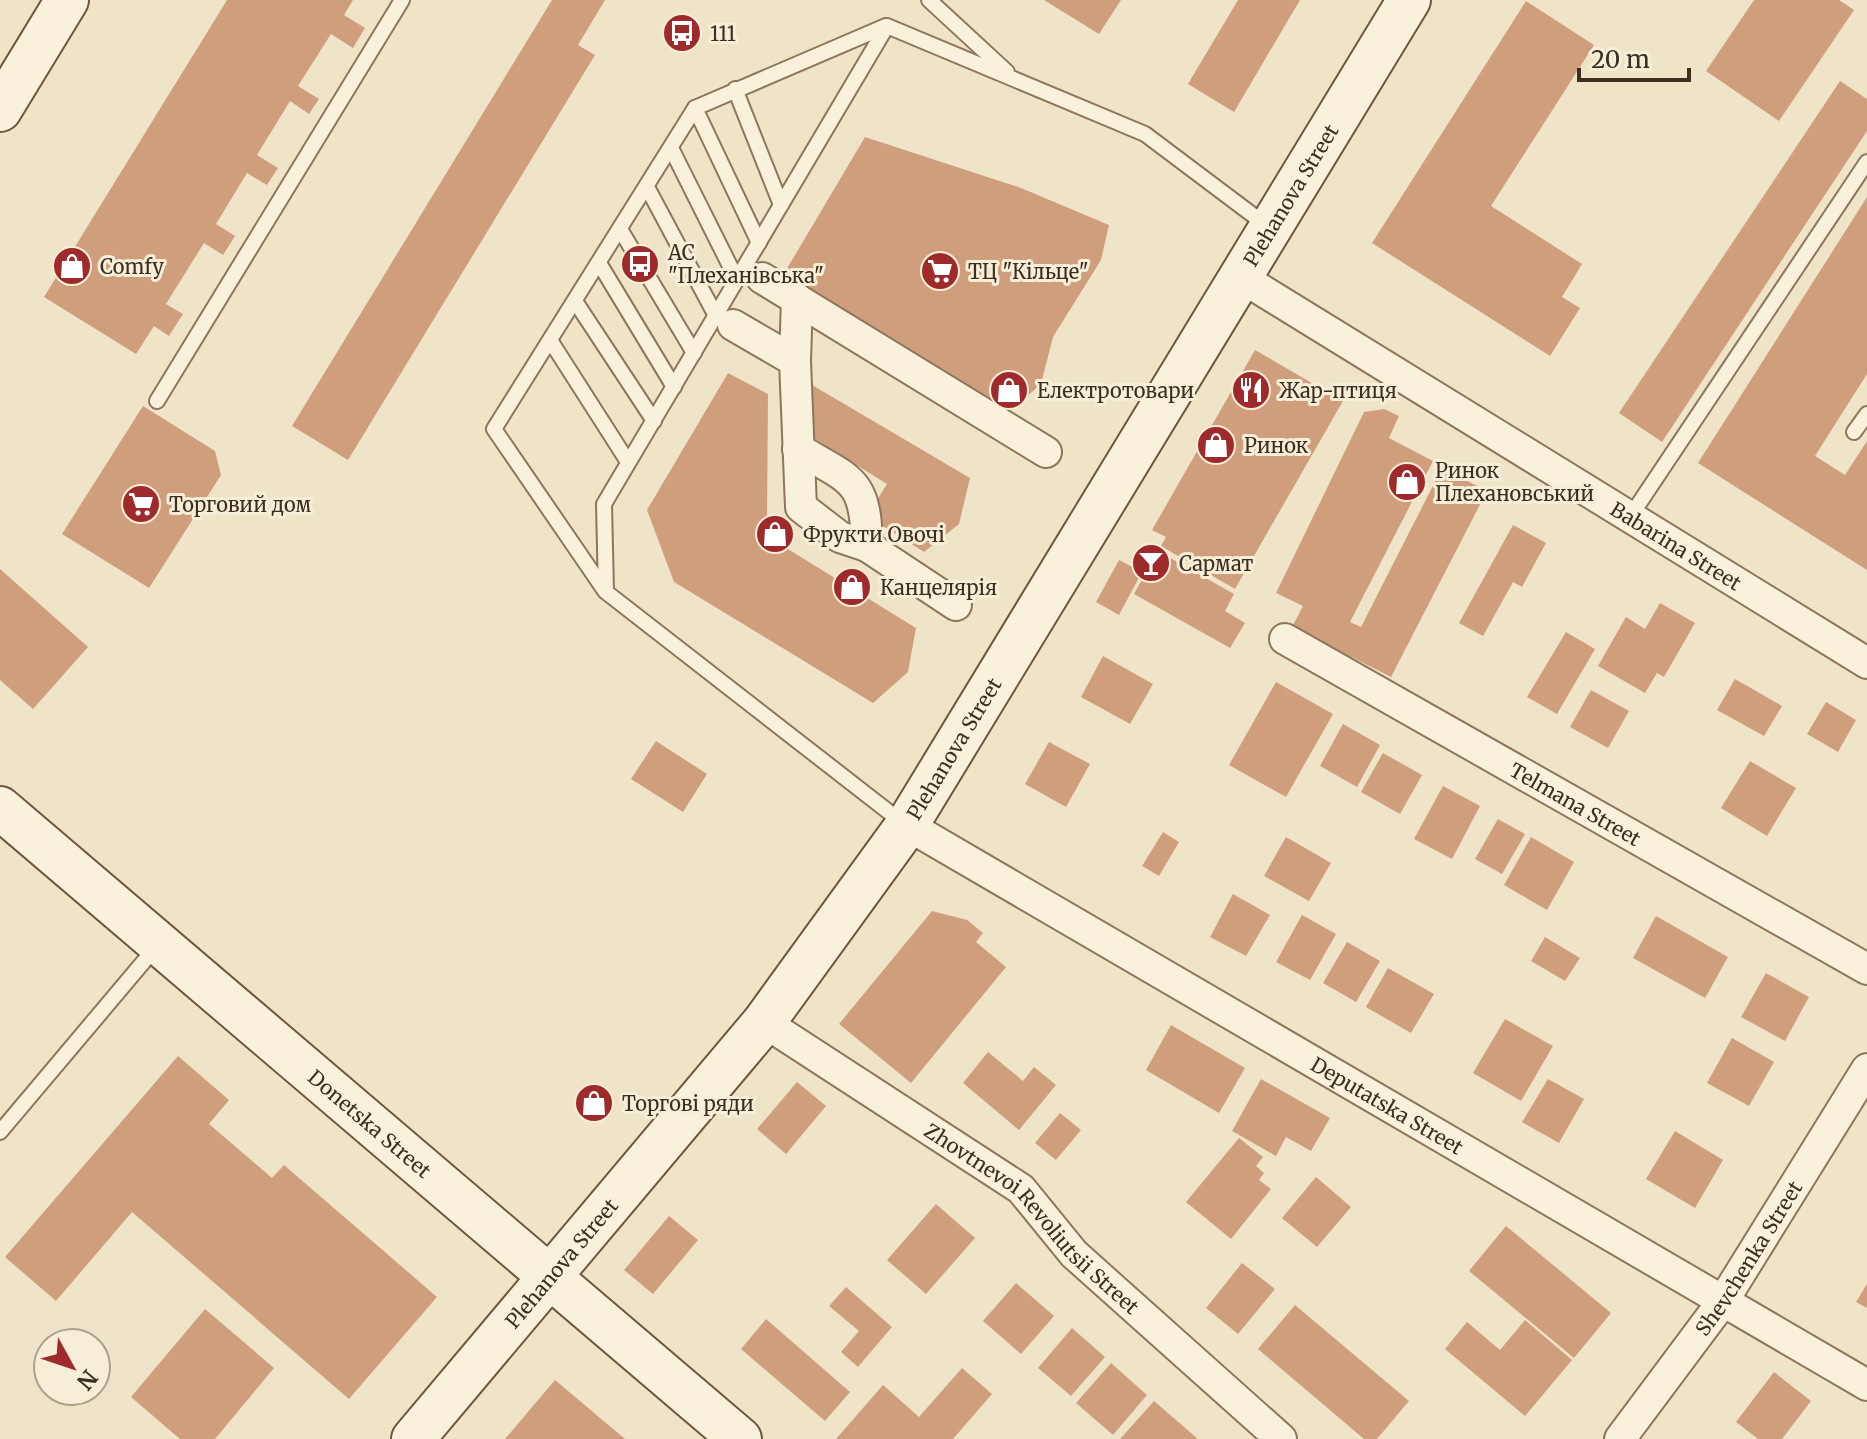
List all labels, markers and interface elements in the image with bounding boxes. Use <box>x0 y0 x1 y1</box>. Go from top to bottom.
bus stop icon: 111 <box>661 12 703 54</box>
place label: 111 <box>710 21 736 46</box>
scale bar <box>1579 32 1689 82</box>
text: 20 m <box>1591 44 1650 75</box>
street label: Plehanova Street <box>1238 119 1343 271</box>
place label: АС "Плеханівська" <box>667 240 824 288</box>
bus stop icon: АС "Плеханівська" <box>619 243 661 285</box>
shop icon: Comfy <box>51 245 93 287</box>
supermarket icon: ТЦ "Кільце" <box>919 250 961 292</box>
place label: Comfy <box>100 254 164 279</box>
place label: ТЦ "Кільце" <box>968 259 1089 284</box>
shop icon: Електротовари <box>988 369 1030 411</box>
restaurant icon: Жар-птиця <box>1230 369 1272 411</box>
place label: Електротовари <box>1037 378 1194 403</box>
place label: Жар-птиця <box>1279 378 1397 403</box>
shop icon: Ринок <box>1195 424 1237 466</box>
place label: Ринок <box>1244 433 1309 458</box>
place label: Ринок Плехановський <box>1435 458 1594 506</box>
shop icon: Ринок Плехановський <box>1386 461 1428 503</box>
supermarket icon: Торговий дом <box>120 483 162 525</box>
place label: Торговий дом <box>169 492 311 517</box>
street label: Babarina Street <box>1606 496 1746 595</box>
shop icon: Фрукти Овочі <box>754 513 796 555</box>
place label: Фрукти Овочі <box>803 522 945 547</box>
bar icon: Сармат <box>1130 542 1172 584</box>
place label: Сармат <box>1179 551 1253 576</box>
shop icon: Канцелярія <box>831 566 873 608</box>
place label: Канцелярія <box>880 575 997 600</box>
street label: Plehanova Street <box>901 673 1006 824</box>
street label: Telmana Street <box>1506 757 1646 851</box>
street label: Deputatska Street <box>1307 1051 1468 1159</box>
street label: Donetska Street <box>303 1064 437 1183</box>
shop icon: Торгові ряди <box>573 1082 615 1124</box>
place label: Торгові ряди <box>622 1091 754 1116</box>
street label: Zhovtnevoi Revoliutsii Street <box>920 1117 1145 1319</box>
street label: Shevchenka Street <box>1689 1176 1807 1340</box>
street label: Plehanova Street <box>499 1193 623 1333</box>
north arrow <box>32 1327 112 1407</box>
text: N <box>71 1364 104 1396</box>

